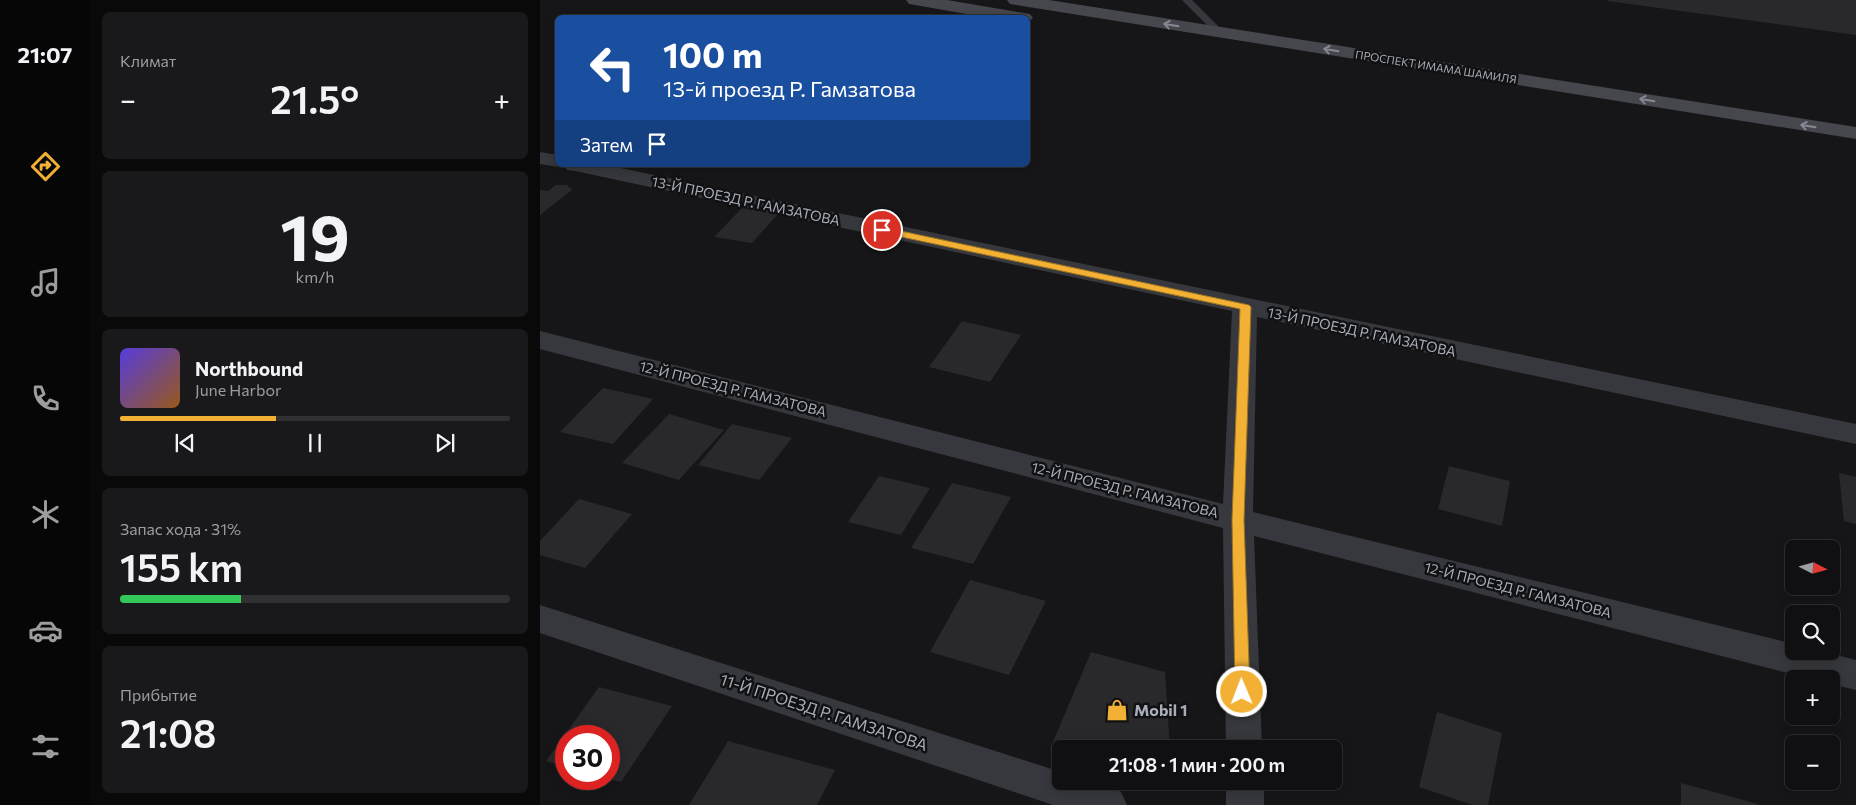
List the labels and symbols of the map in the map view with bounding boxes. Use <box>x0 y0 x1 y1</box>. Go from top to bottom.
one-way arrow <box>1163 19 1179 29</box>
one-way arrow <box>1324 45 1340 55</box>
street label: ПРОСПЕКТ ИМАМА ШАМИЛЯ <box>1355 47 1518 86</box>
one-way arrow <box>1640 95 1656 105</box>
one-way arrow <box>1800 120 1816 130</box>
street label: 13-Й ПРОЕЗД Р. ГАМЗАТОВА <box>650 172 842 229</box>
pin <box>861 209 903 251</box>
street label: 13-Й ПРОЕЗД Р. ГАМЗАТОВА <box>1266 303 1458 360</box>
street label: 12-Й ПРОЕЗД Р. ГАМЗАТОВА <box>638 357 829 420</box>
street label: 12-Й ПРОЕЗД Р. ГАМЗАТОВА <box>1030 458 1221 521</box>
north arrow <box>1785 540 1840 595</box>
street label: 12-Й ПРОЕЗД Р. ГАМЗАТОВА <box>1423 558 1614 621</box>
position arrow <box>1215 665 1267 717</box>
street label: 11-Й ПРОЕЗД Р. ГАМЗАТОВА <box>718 669 930 754</box>
shop icon: Mobil 1 <box>1104 697 1130 723</box>
place label: Mobil 1 <box>1134 700 1187 719</box>
speed limit sign: 30 <box>555 725 620 790</box>

